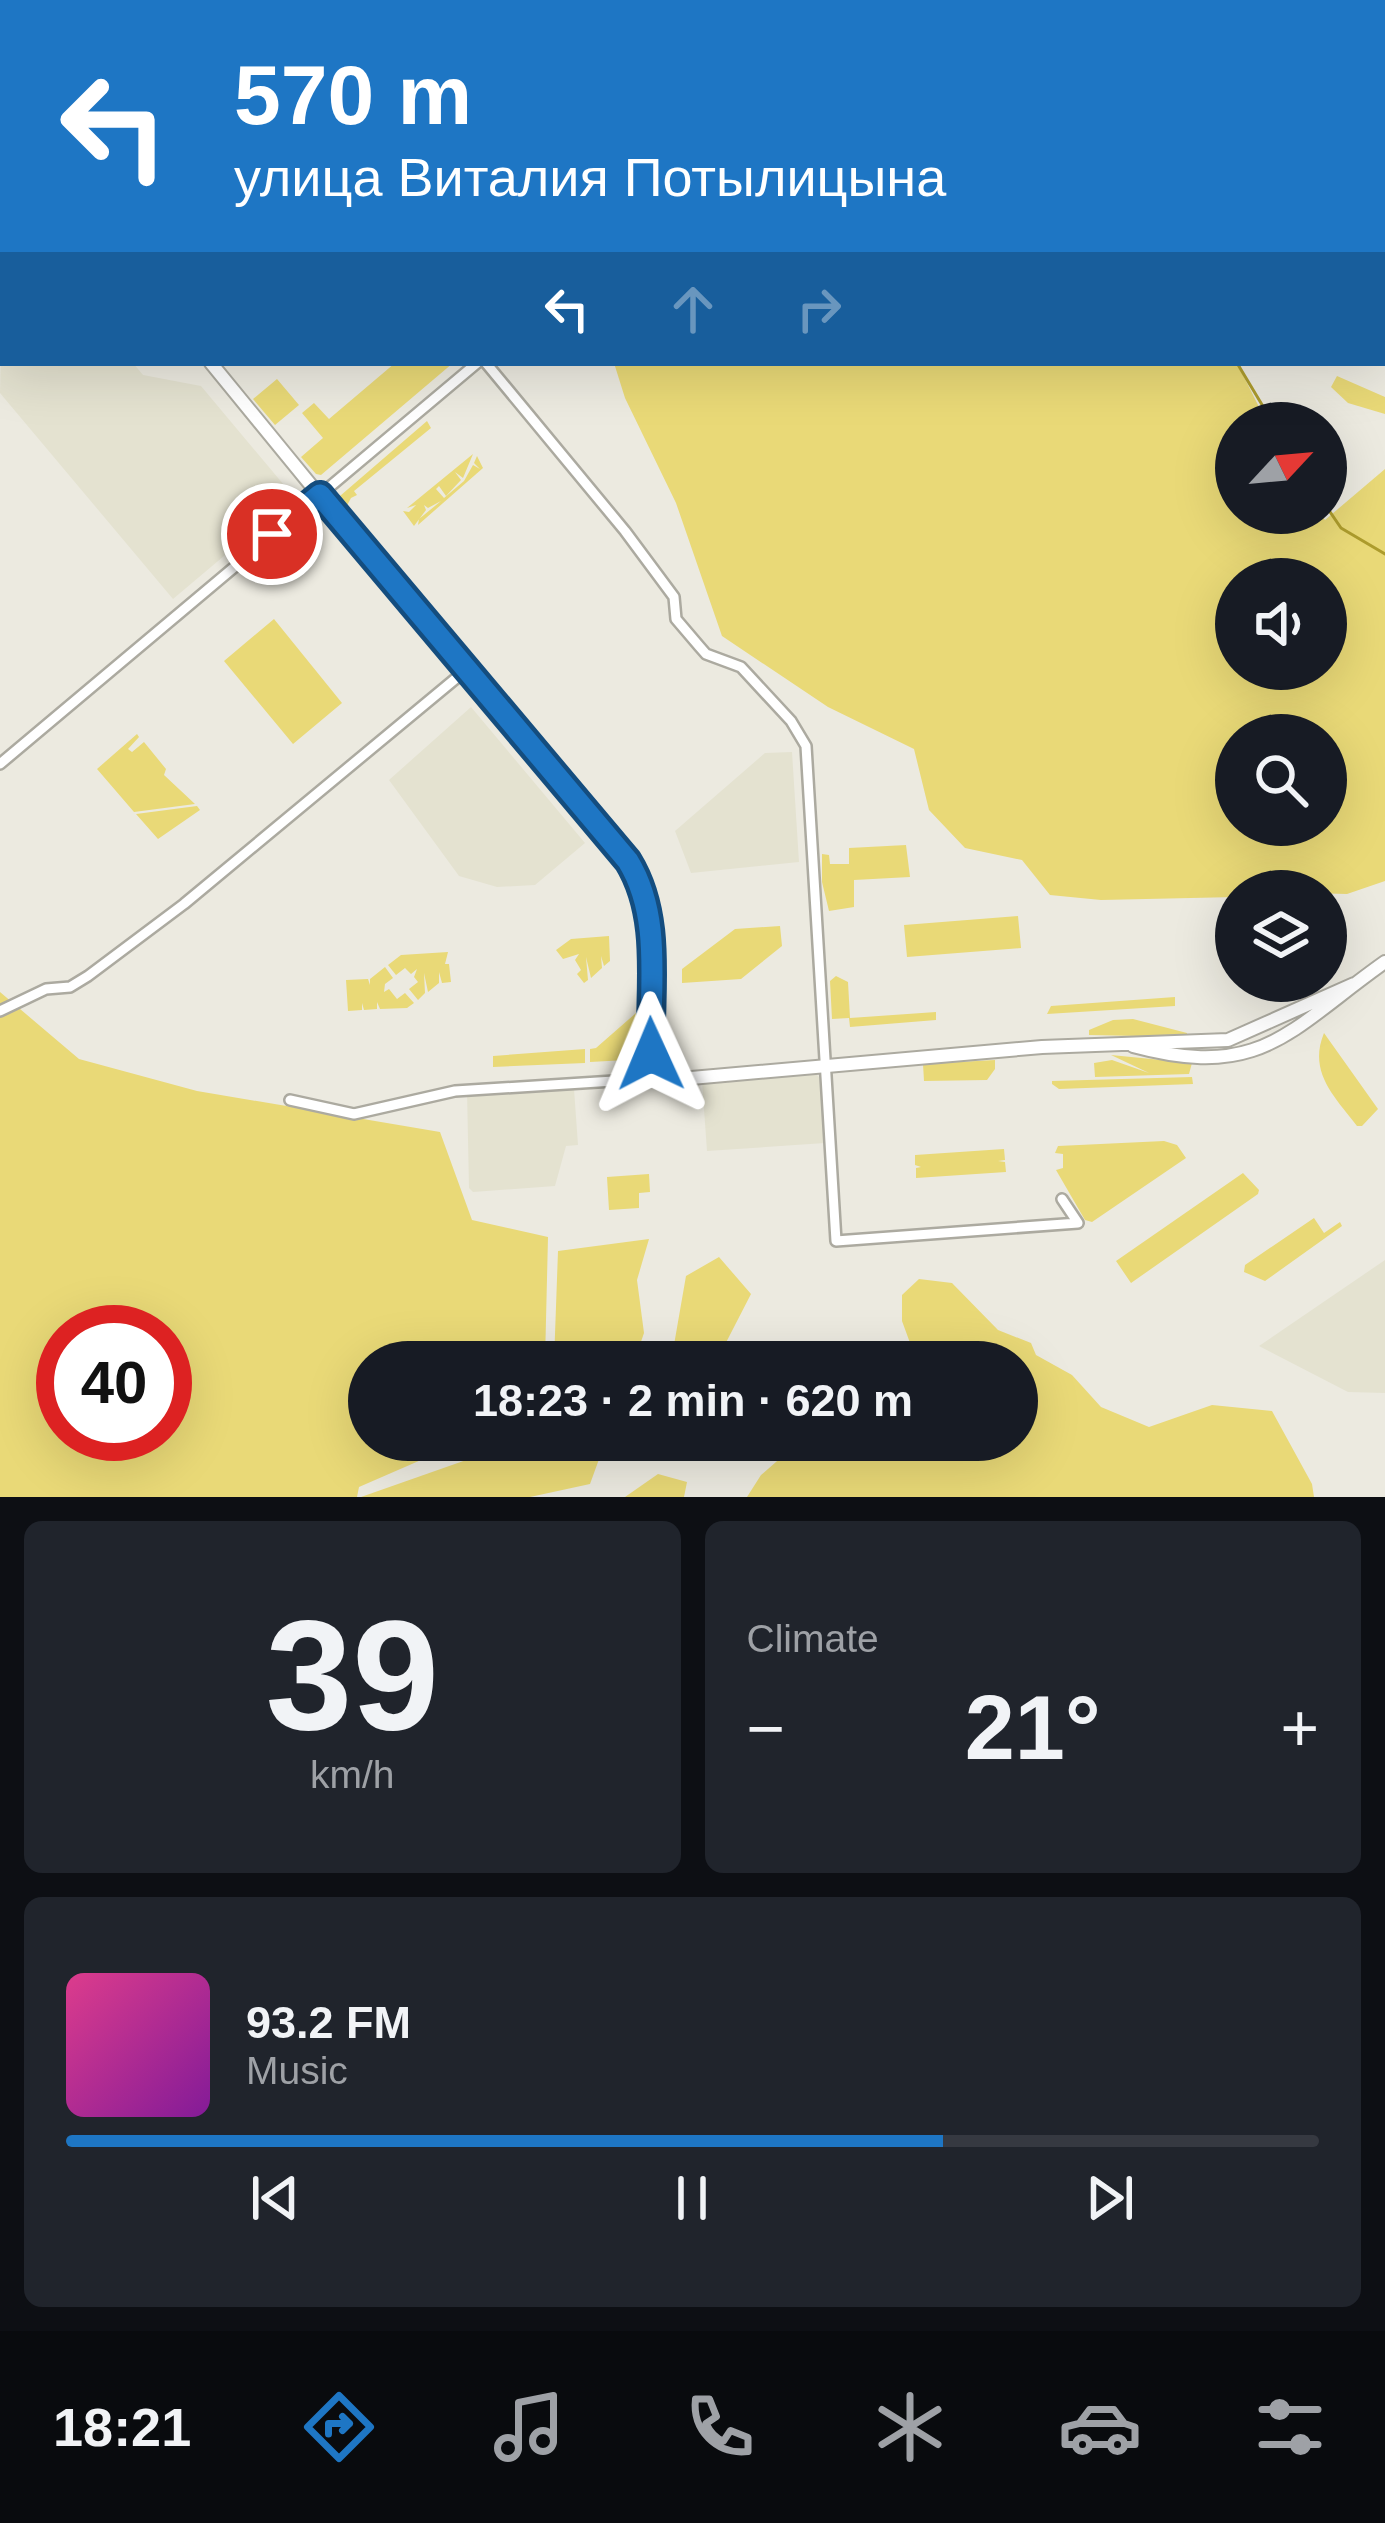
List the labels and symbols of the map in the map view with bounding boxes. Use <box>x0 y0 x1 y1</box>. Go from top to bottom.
north arrow <box>1215 402 1347 534</box>
pin <box>221 483 323 585</box>
position arrow <box>588 991 714 1117</box>
speed limit sign: 40 <box>36 1305 192 1461</box>

